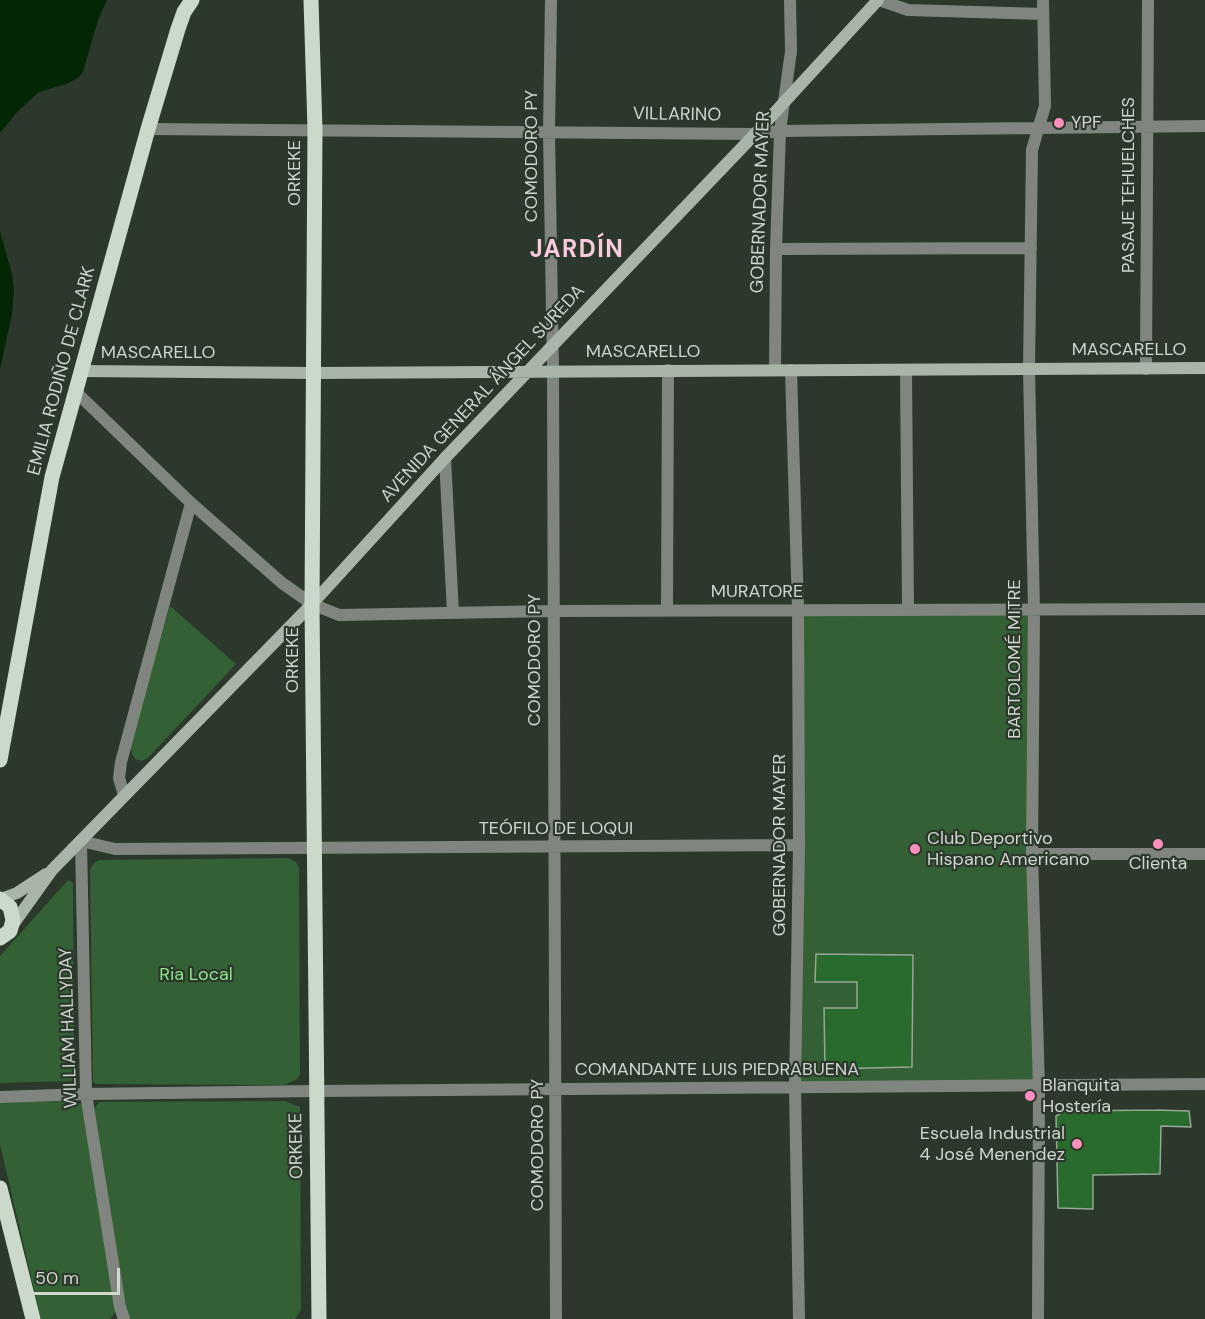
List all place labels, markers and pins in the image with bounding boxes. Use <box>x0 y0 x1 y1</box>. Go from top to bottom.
place label: YPF <box>1071 112 1102 134</box>
marker: YPF <box>1052 116 1066 130</box>
place label: Club Deportivo Hispano Americano <box>927 828 1090 870</box>
marker: Clienta <box>1151 837 1165 851</box>
marker: Club Deportivo Hispano Americano <box>908 842 922 856</box>
place label: Clienta <box>1129 853 1187 875</box>
place label: Blanquita Hostería <box>1042 1075 1120 1118</box>
marker: Blanquita Hostería <box>1023 1089 1037 1103</box>
place label: Escuela Industrial 4 José Menendez <box>920 1123 1065 1166</box>
marker: Escuela Industrial 4 José Menendez <box>1070 1137 1084 1151</box>

